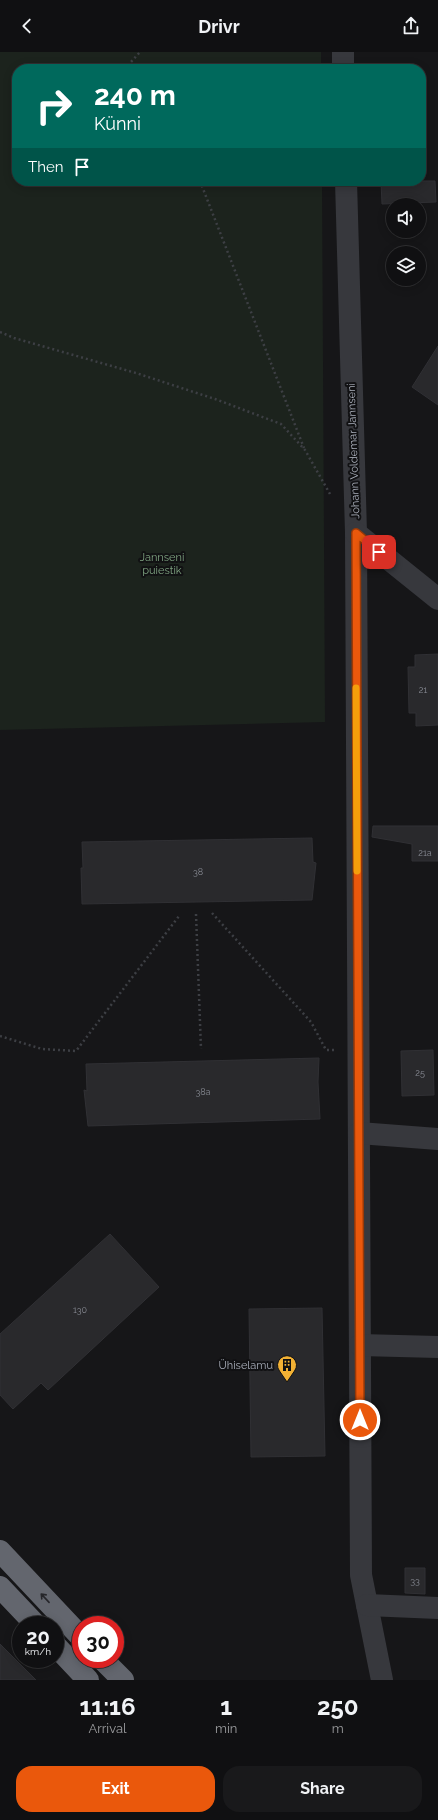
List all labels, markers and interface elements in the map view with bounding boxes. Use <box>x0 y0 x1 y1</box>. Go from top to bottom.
icon: back <box>16 15 38 37</box>
icon: share <box>400 15 422 37</box>
text: Drivr <box>198 16 240 37</box>
text: 240 m <box>94 79 176 112</box>
icon: right <box>28 80 80 132</box>
text: Künni <box>94 113 141 134</box>
icon: arrive <box>71 156 93 178</box>
text: Then <box>28 158 63 176</box>
map controls <box>386 198 426 286</box>
button: sound <box>386 198 426 238</box>
button: layers <box>386 246 426 286</box>
street label: Johann Voldemar Jannseni <box>345 383 362 519</box>
pin <box>362 535 396 569</box>
icon: arrive <box>368 541 390 563</box>
park label: Jannseni puiestik <box>140 551 184 577</box>
house number: 21 <box>419 685 427 695</box>
house number: 21a <box>418 848 432 858</box>
house number: 38 <box>193 867 203 877</box>
house number: 25 <box>415 1068 425 1078</box>
house number: 38a <box>195 1087 211 1097</box>
house number: 130 <box>73 1305 88 1315</box>
building icon: Ühiselamu <box>276 1354 298 1382</box>
place label: Ühiselamu <box>219 1359 273 1372</box>
position arrow <box>339 1399 381 1441</box>
house number: 33 <box>410 1576 420 1586</box>
one-way arrow <box>40 1593 49 1603</box>
speed limit sign: 30 <box>72 1616 124 1668</box>
text: 20 <box>26 1625 50 1649</box>
text: km/h <box>25 1646 51 1657</box>
text: 11:16 <box>79 1692 136 1721</box>
text: 1 <box>220 1692 232 1721</box>
text: 250 <box>317 1692 358 1721</box>
text: Arrival <box>88 1721 127 1736</box>
text: min <box>215 1721 237 1736</box>
text: m <box>332 1721 344 1736</box>
button: Exit <box>16 1766 215 1812</box>
button: Share <box>223 1766 422 1812</box>

